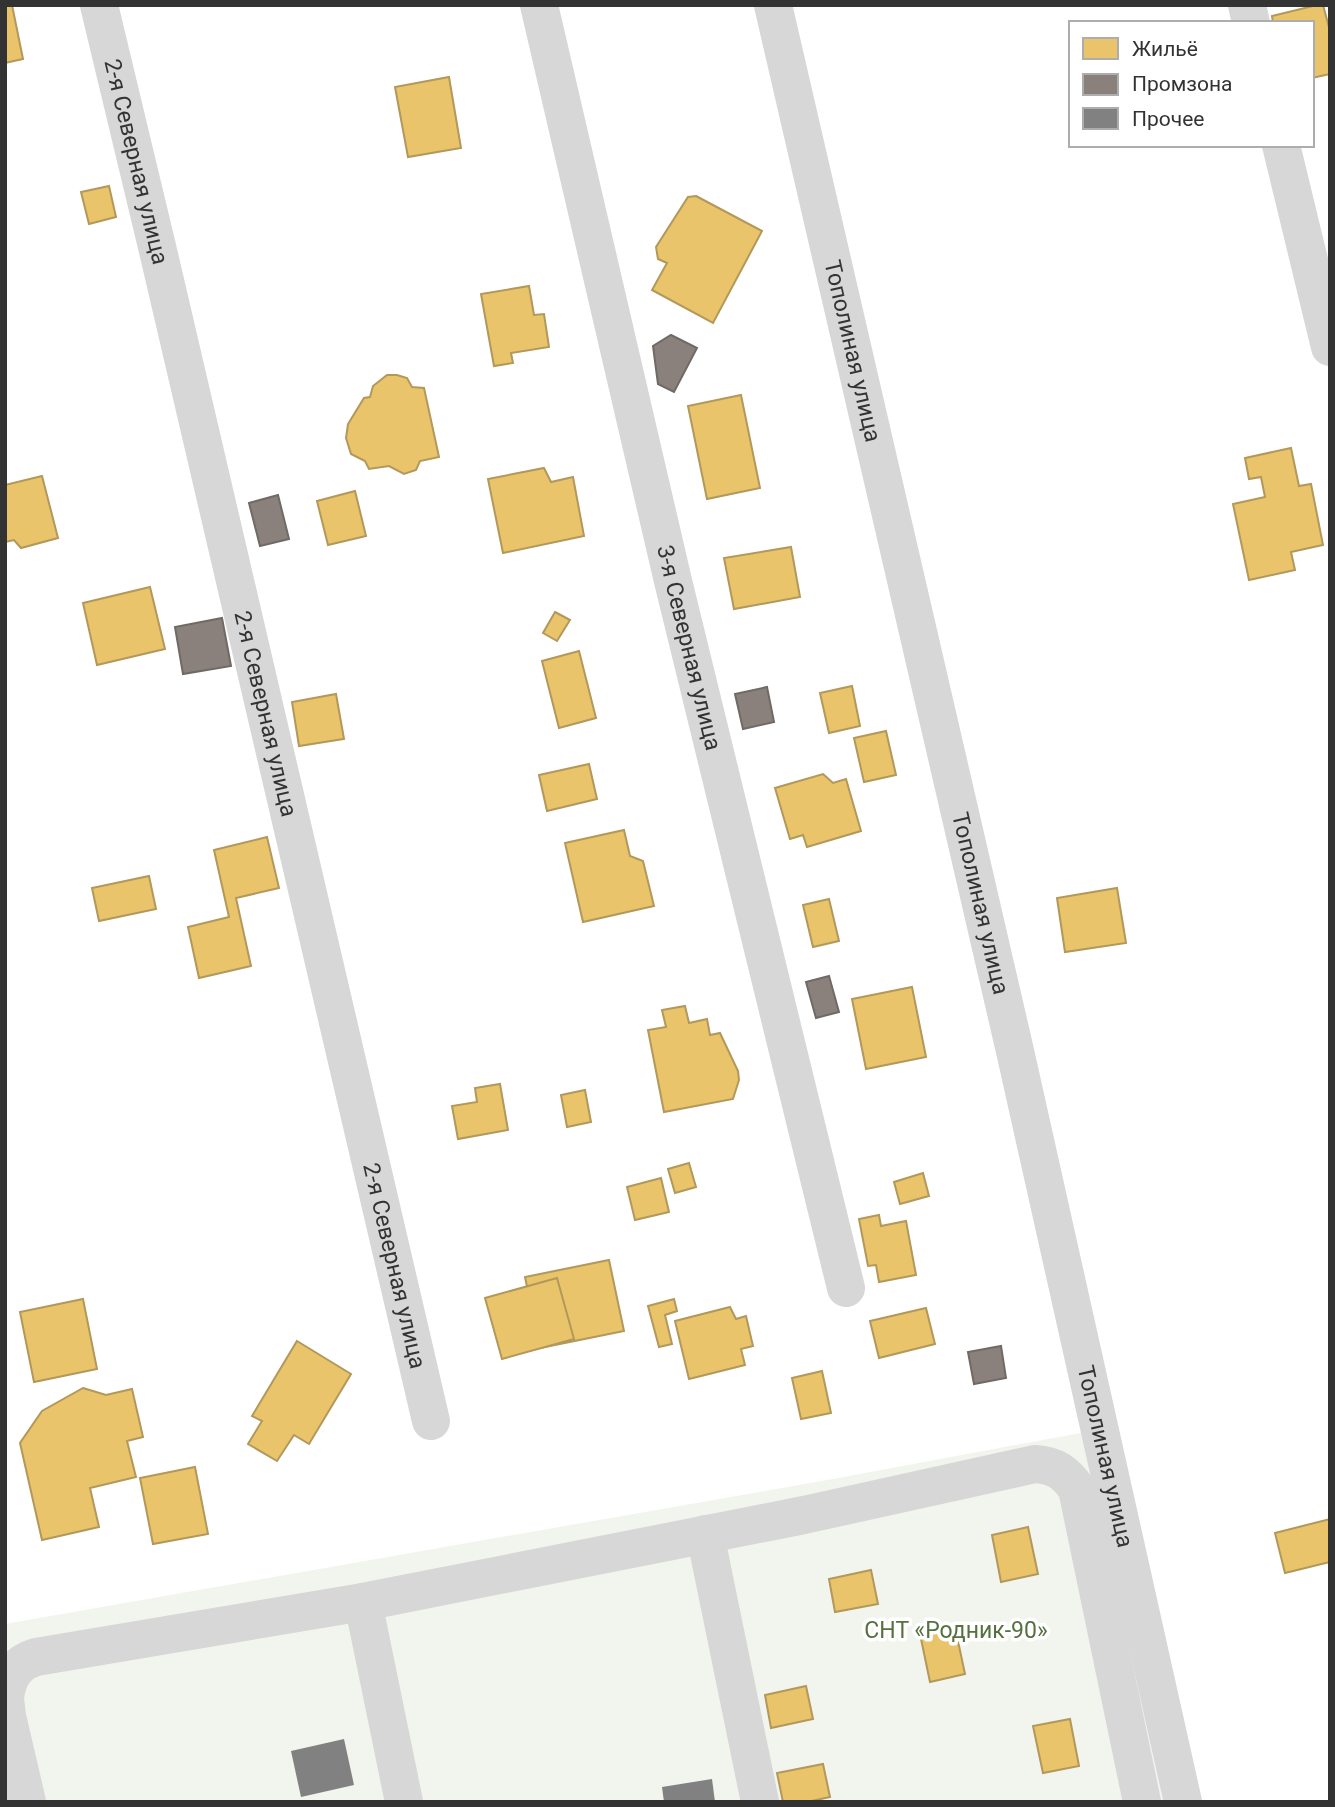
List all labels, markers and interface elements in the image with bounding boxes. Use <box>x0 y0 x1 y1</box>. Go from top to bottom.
legend <box>1069 21 1314 147</box>
text: Жильё <box>1132 37 1198 61</box>
street label: 2-я Северная улица <box>98 56 174 267</box>
text: Промзона <box>1132 72 1233 96</box>
text: Прочее <box>1132 107 1204 131</box>
street label: Тополиная улица <box>818 257 887 445</box>
street label: 3-я Северная улица <box>651 542 727 753</box>
street label: 2-я Северная улица <box>228 608 303 819</box>
street label: Тополиная улица <box>946 810 1014 997</box>
street label: 2-я Северная улица <box>357 1160 431 1371</box>
street label: Тополиная улица <box>1072 1363 1139 1550</box>
park label: СНТ «Родник-90» <box>864 1617 1048 1644</box>

